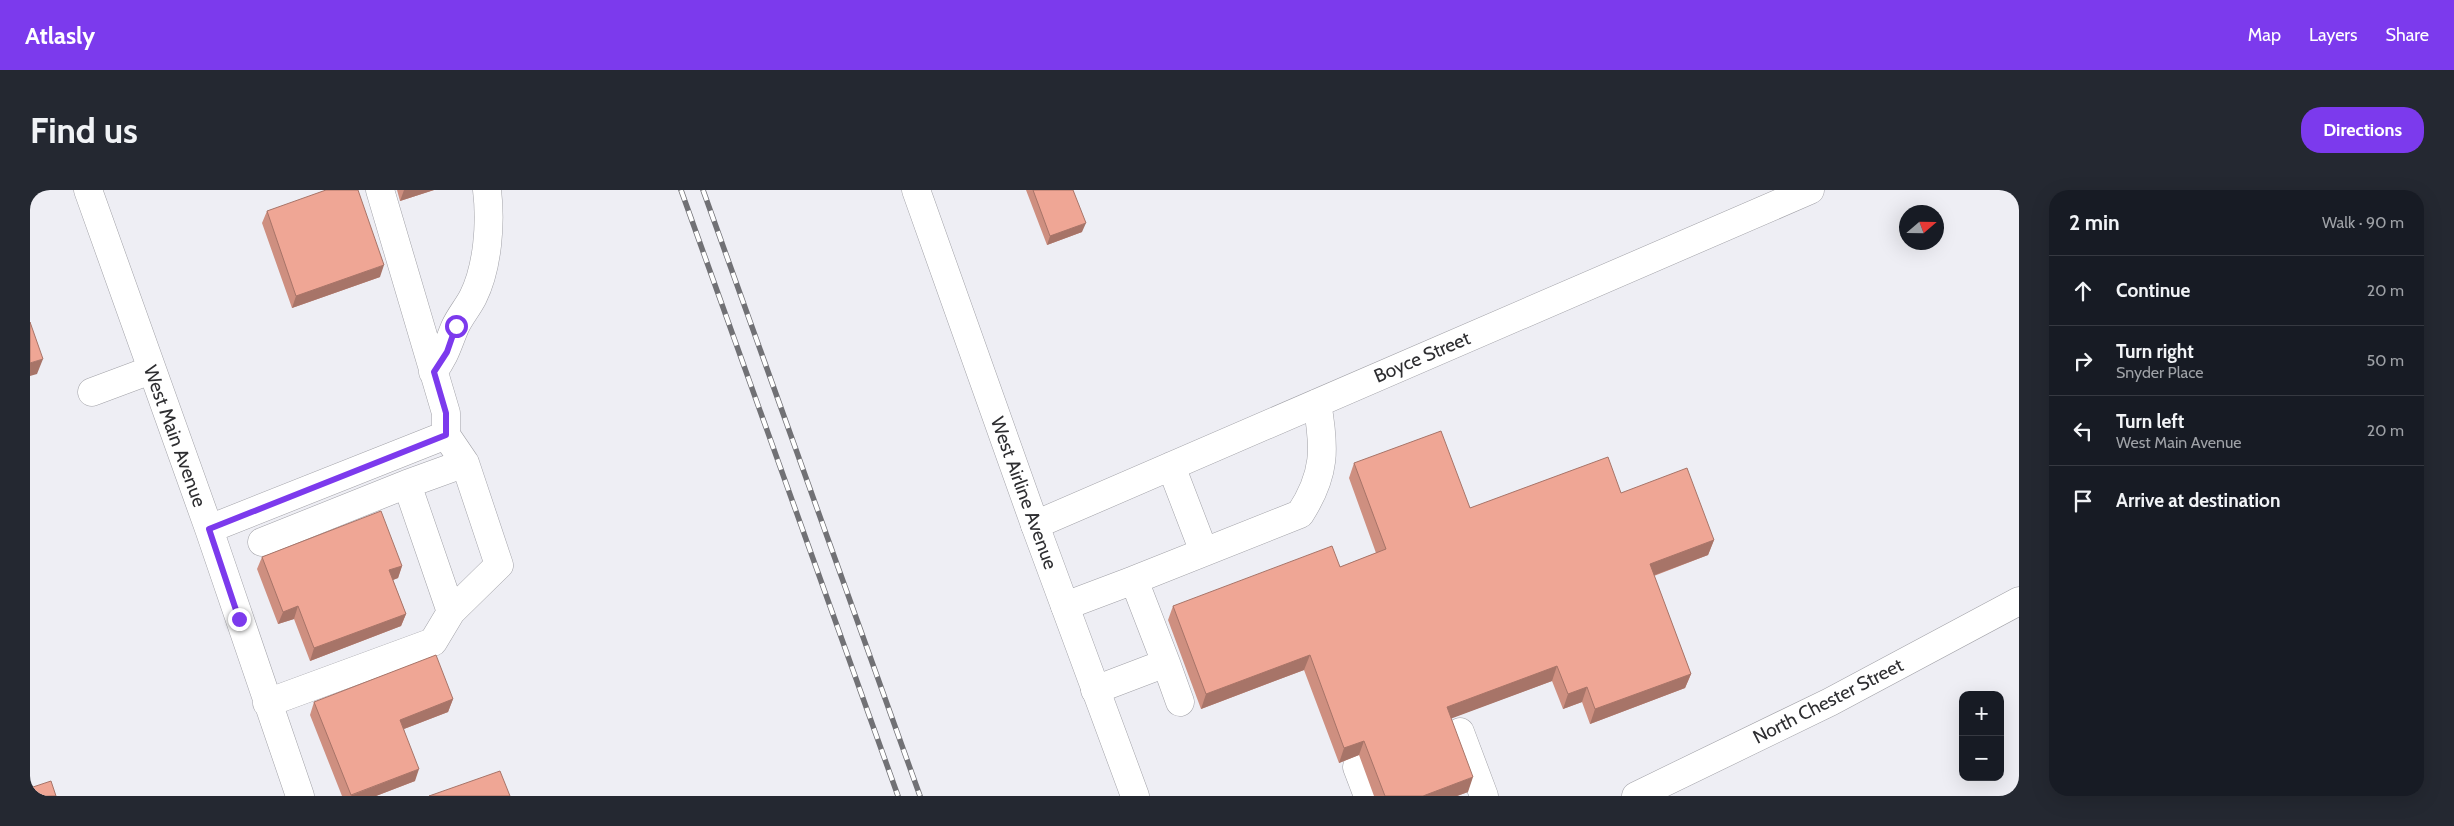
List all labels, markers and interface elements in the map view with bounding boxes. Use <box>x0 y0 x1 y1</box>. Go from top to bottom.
text: Atlasly <box>25 21 95 50</box>
text: Map <box>2248 24 2281 46</box>
text: Layers <box>2309 24 2358 46</box>
text: Share <box>2386 24 2429 46</box>
button: Directions <box>2301 107 2424 153</box>
text: Find us <box>30 109 138 152</box>
north arrow <box>1899 205 1944 250</box>
text: 2 min <box>2069 210 2120 235</box>
text: Walk · 90 m <box>2322 213 2404 232</box>
icon: ahead <box>2069 277 2097 305</box>
text: Continue <box>2116 279 2190 302</box>
text: 20 m <box>2367 281 2404 300</box>
route start <box>445 315 468 338</box>
street label: Boyce Street <box>1370 326 1474 388</box>
text: Turn right <box>2116 340 2194 363</box>
icon: right <box>2069 347 2097 375</box>
text: 50 m <box>2367 351 2404 370</box>
street label: West Main Avenue <box>139 362 211 510</box>
text: Snyder Place <box>2116 363 2204 382</box>
text: Turn left <box>2116 410 2184 433</box>
street label: West Airline Avenue <box>986 414 1062 573</box>
icon: left <box>2069 417 2097 445</box>
text: 20 m <box>2367 421 2404 440</box>
text: West Main Avenue <box>2116 433 2242 452</box>
icon: arrive <box>2069 487 2097 515</box>
text: Arrive at destination <box>2116 489 2280 512</box>
route end <box>228 608 251 631</box>
street label: North Chester Street <box>1749 653 1907 749</box>
map controls <box>1959 691 2004 781</box>
button: + <box>1959 691 2004 736</box>
button: − <box>1959 736 2004 781</box>

